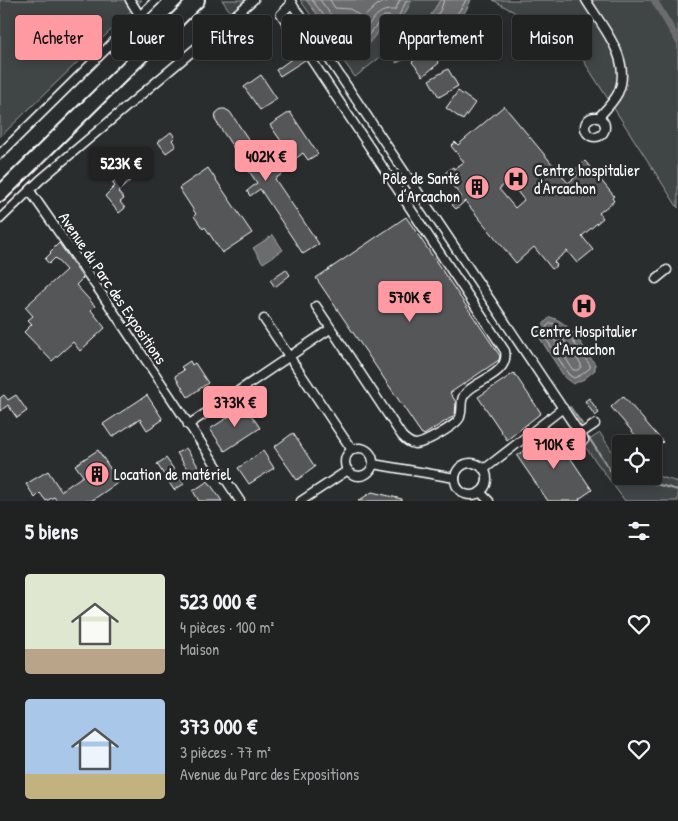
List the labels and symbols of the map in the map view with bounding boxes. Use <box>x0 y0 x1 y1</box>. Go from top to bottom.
pin: 402K € <box>225 140 307 182</box>
pin: 523K € <box>80 146 162 189</box>
place label: Centre hospitalier d'Arcachon <box>534 159 640 199</box>
hospital icon: Centre hospitalier d'Arcachon <box>503 166 529 192</box>
place label: Pôle de Santé d’Arcachon <box>383 167 461 207</box>
building icon: Pôle de Santé d’Arcachon <box>464 174 490 200</box>
street label: Avenue du Parc des Expositions <box>54 208 172 368</box>
pin: 570K € <box>369 280 451 323</box>
hospital icon: Centre Hospitalier d‘Arcachon <box>571 293 597 319</box>
place label: Centre Hospitalier d‘Arcachon <box>531 320 637 360</box>
pin: 373K € <box>194 386 276 428</box>
pin: 710K € <box>513 428 595 470</box>
building icon: Location de matériel <box>84 461 110 487</box>
place label: Location de matériel <box>114 463 232 485</box>

